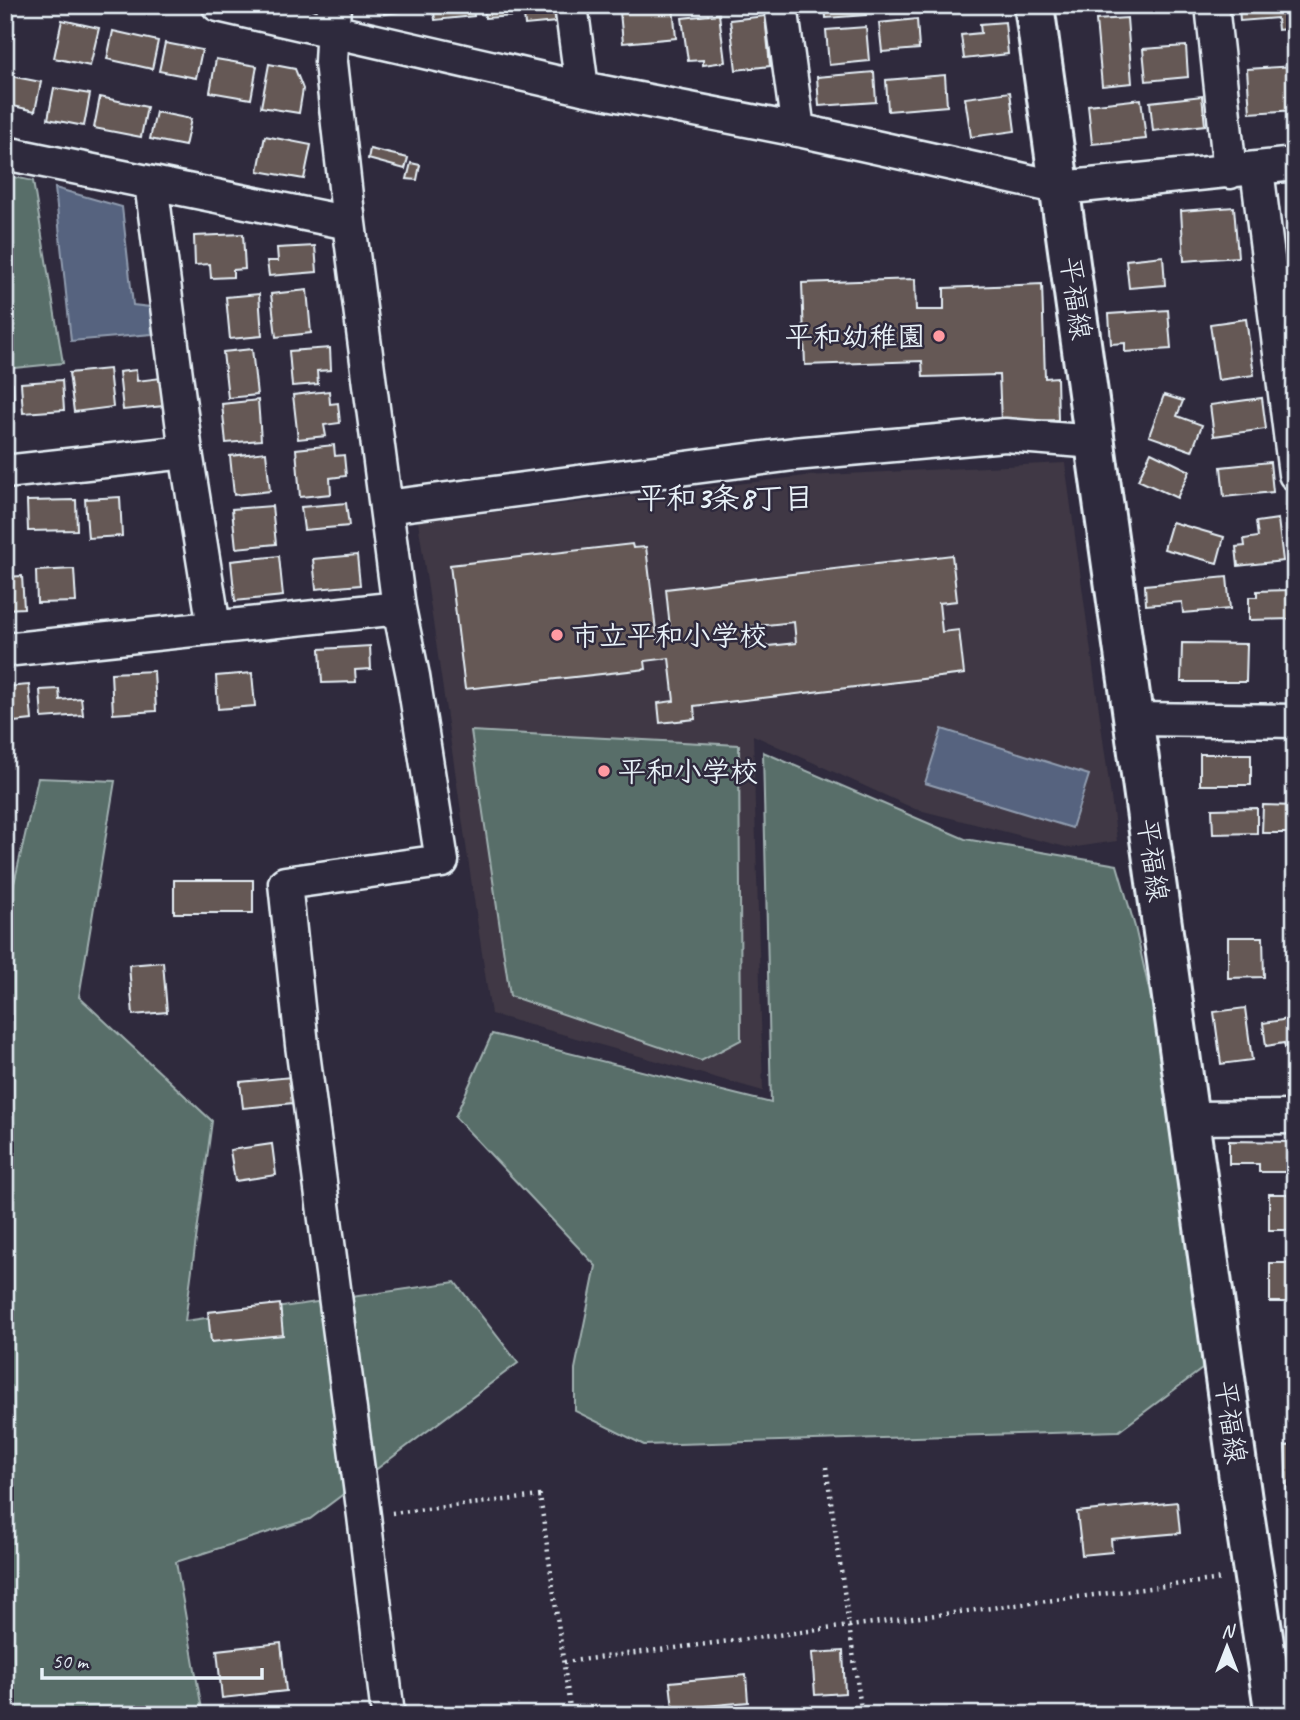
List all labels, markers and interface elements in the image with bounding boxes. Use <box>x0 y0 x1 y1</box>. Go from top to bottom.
street label: 平福線 <box>1053 254 1099 342</box>
place label: 平和幼稚園 <box>785 319 925 354</box>
marker: 平和幼稚園 <box>931 328 947 344</box>
district label: 平和3条8丁目 <box>637 479 814 517</box>
place label: 市立平和小学校 <box>571 618 767 653</box>
marker: 市立平和小学校 <box>549 627 565 643</box>
place label: 平和小学校 <box>618 754 758 789</box>
marker: 平和小学校 <box>596 763 612 779</box>
street label: 平福線 <box>1130 816 1176 904</box>
street label: 平福線 <box>1208 1378 1254 1466</box>
north arrow <box>1192 1612 1262 1682</box>
text: N <box>1221 1619 1236 1643</box>
scale bar <box>42 1636 262 1680</box>
text: 50 m <box>52 1648 90 1674</box>

